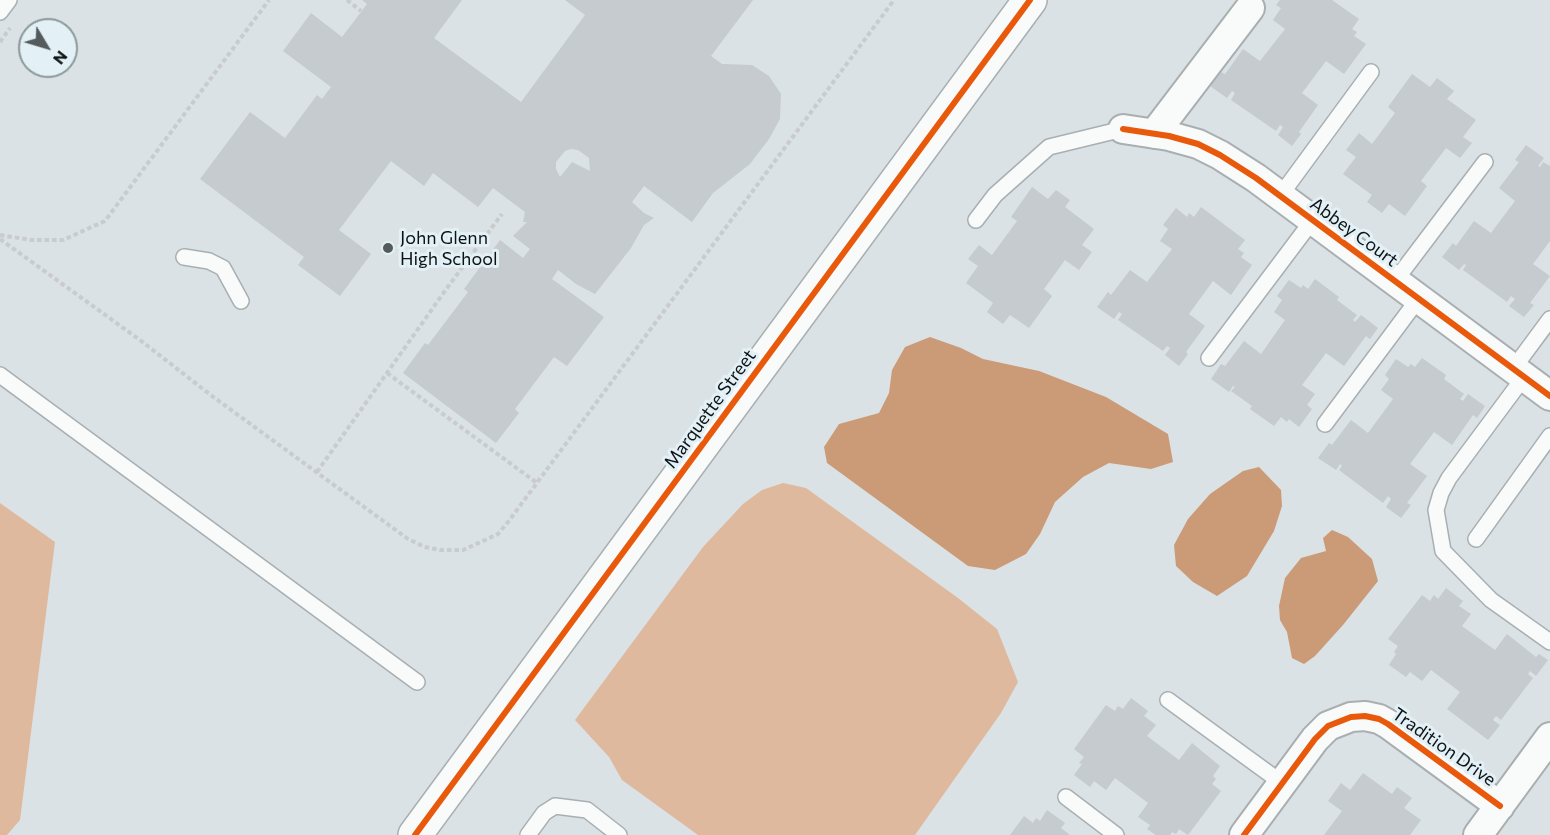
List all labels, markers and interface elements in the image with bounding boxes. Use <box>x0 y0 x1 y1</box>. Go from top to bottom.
north arrow <box>18 18 78 78</box>
text: N <box>50 48 72 69</box>
street label: Abbey Court <box>1306 193 1402 271</box>
place label: John Glenn High School <box>400 227 497 270</box>
marker: John Glenn High School <box>381 241 395 255</box>
street label: Marquette Street <box>660 345 760 473</box>
street label: Tradition Drive <box>1388 703 1500 791</box>

